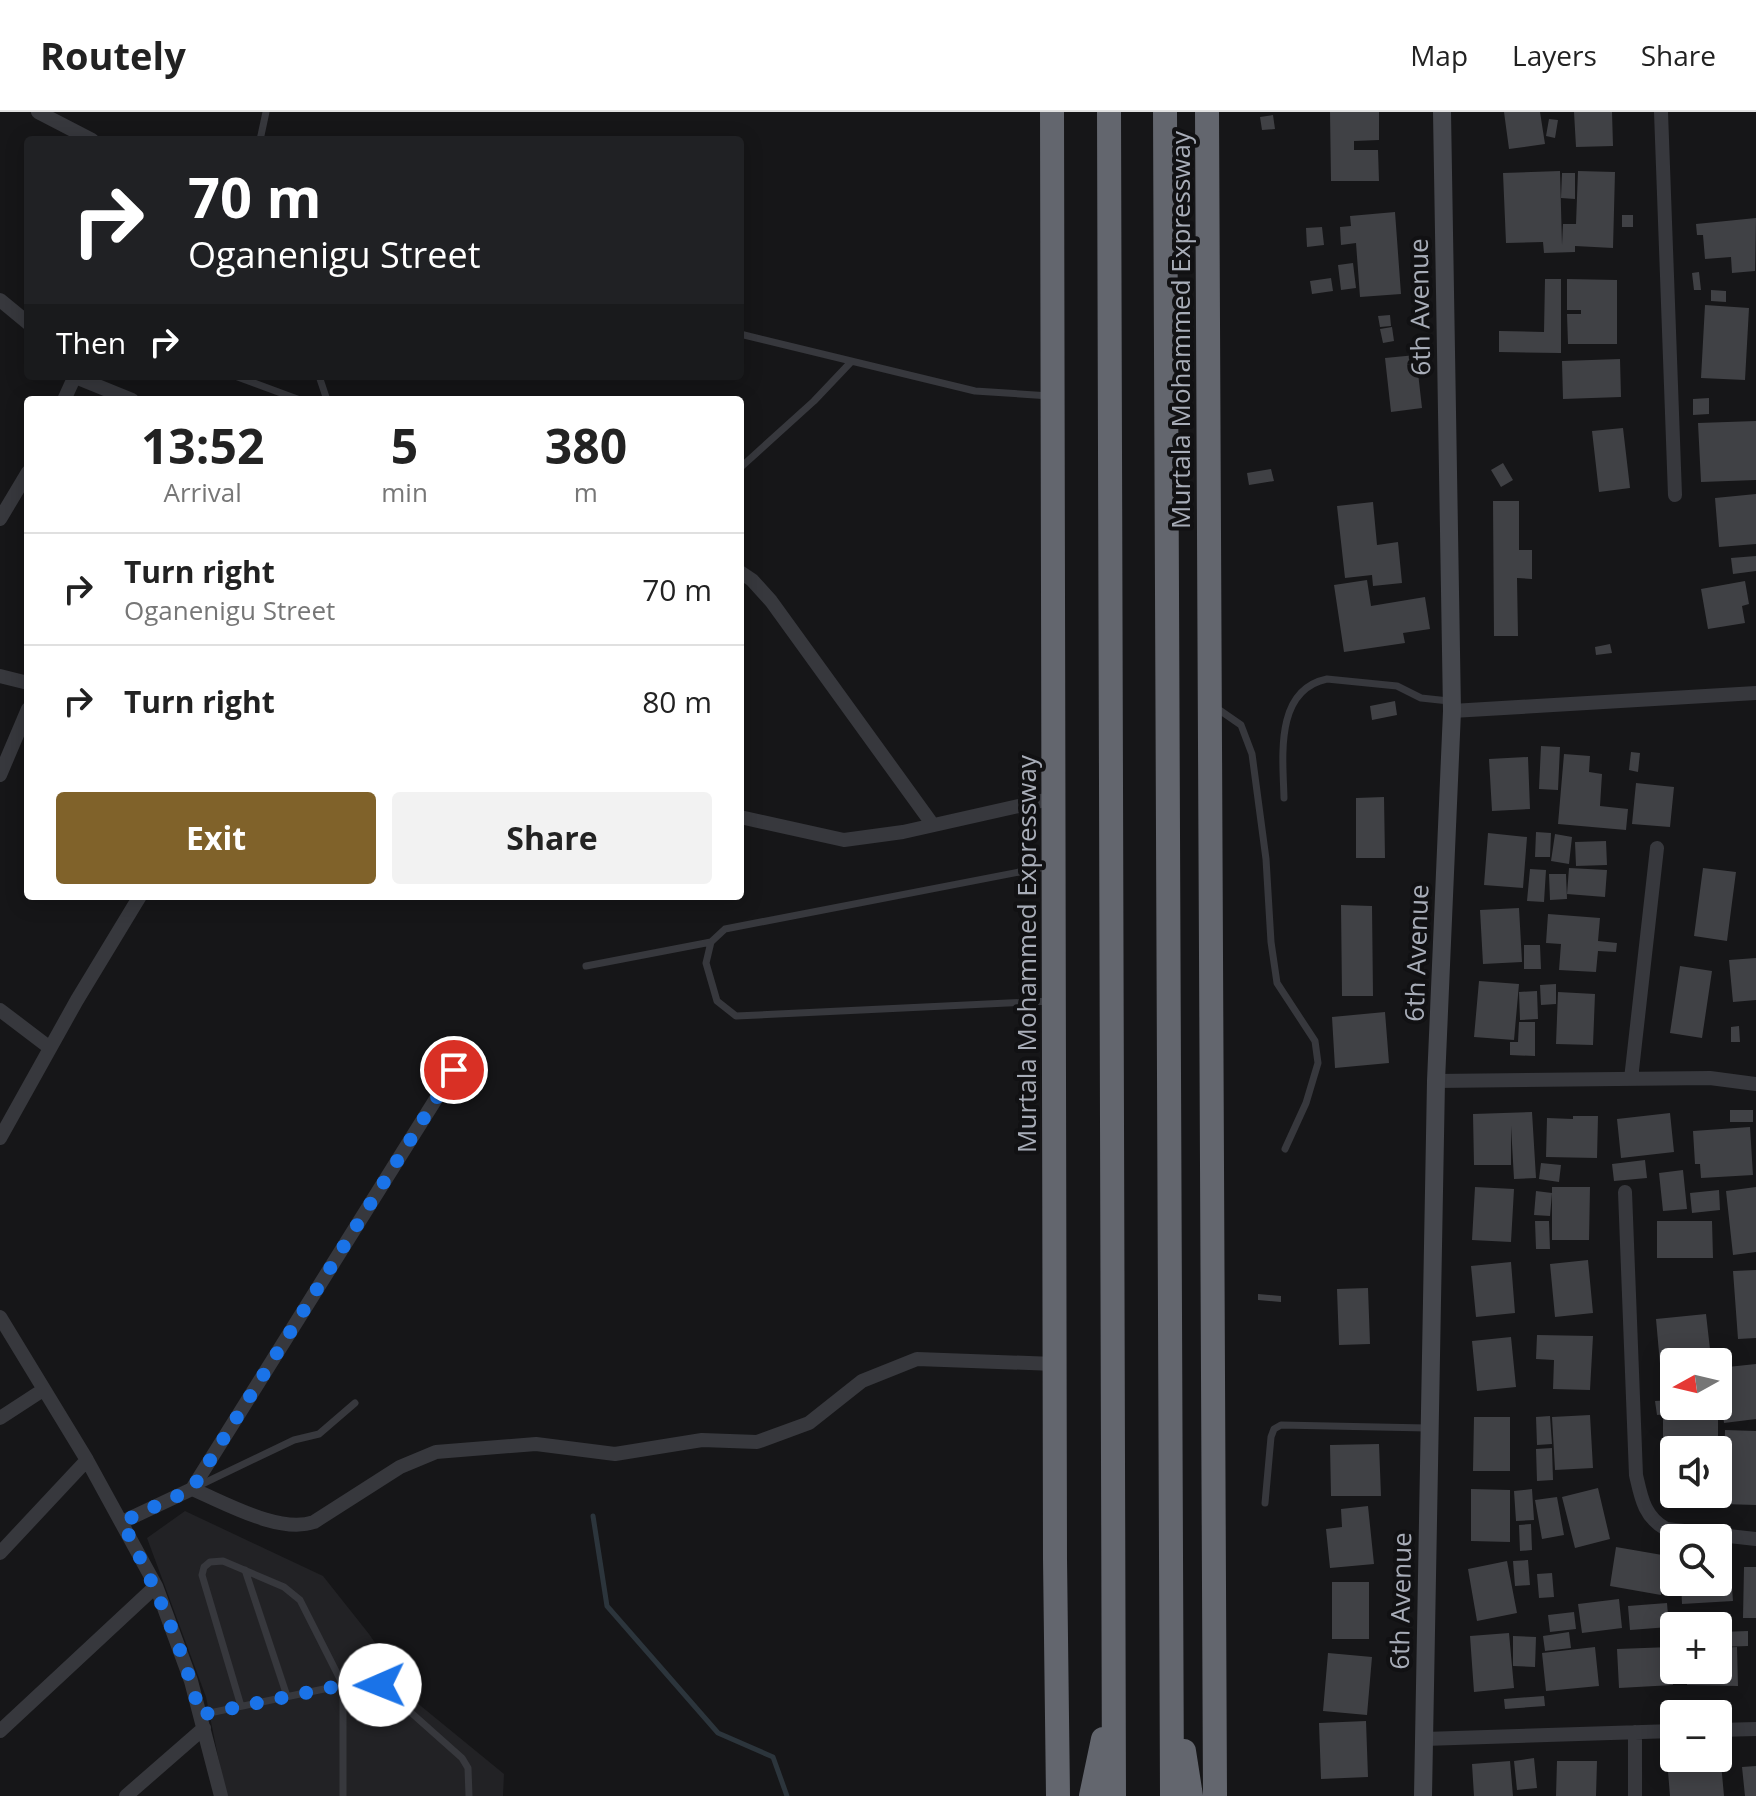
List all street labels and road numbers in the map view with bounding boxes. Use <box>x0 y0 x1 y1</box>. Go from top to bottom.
street label: Murtala Mohammed Expressway <box>1162 130 1198 529</box>
street label: 6th Avenue <box>1400 238 1438 376</box>
street label: Murtala Mohammed Expressway <box>1008 754 1044 1153</box>
street label: 6th Avenue <box>1396 884 1436 1022</box>
street label: 6th Avenue <box>1381 1532 1419 1670</box>

